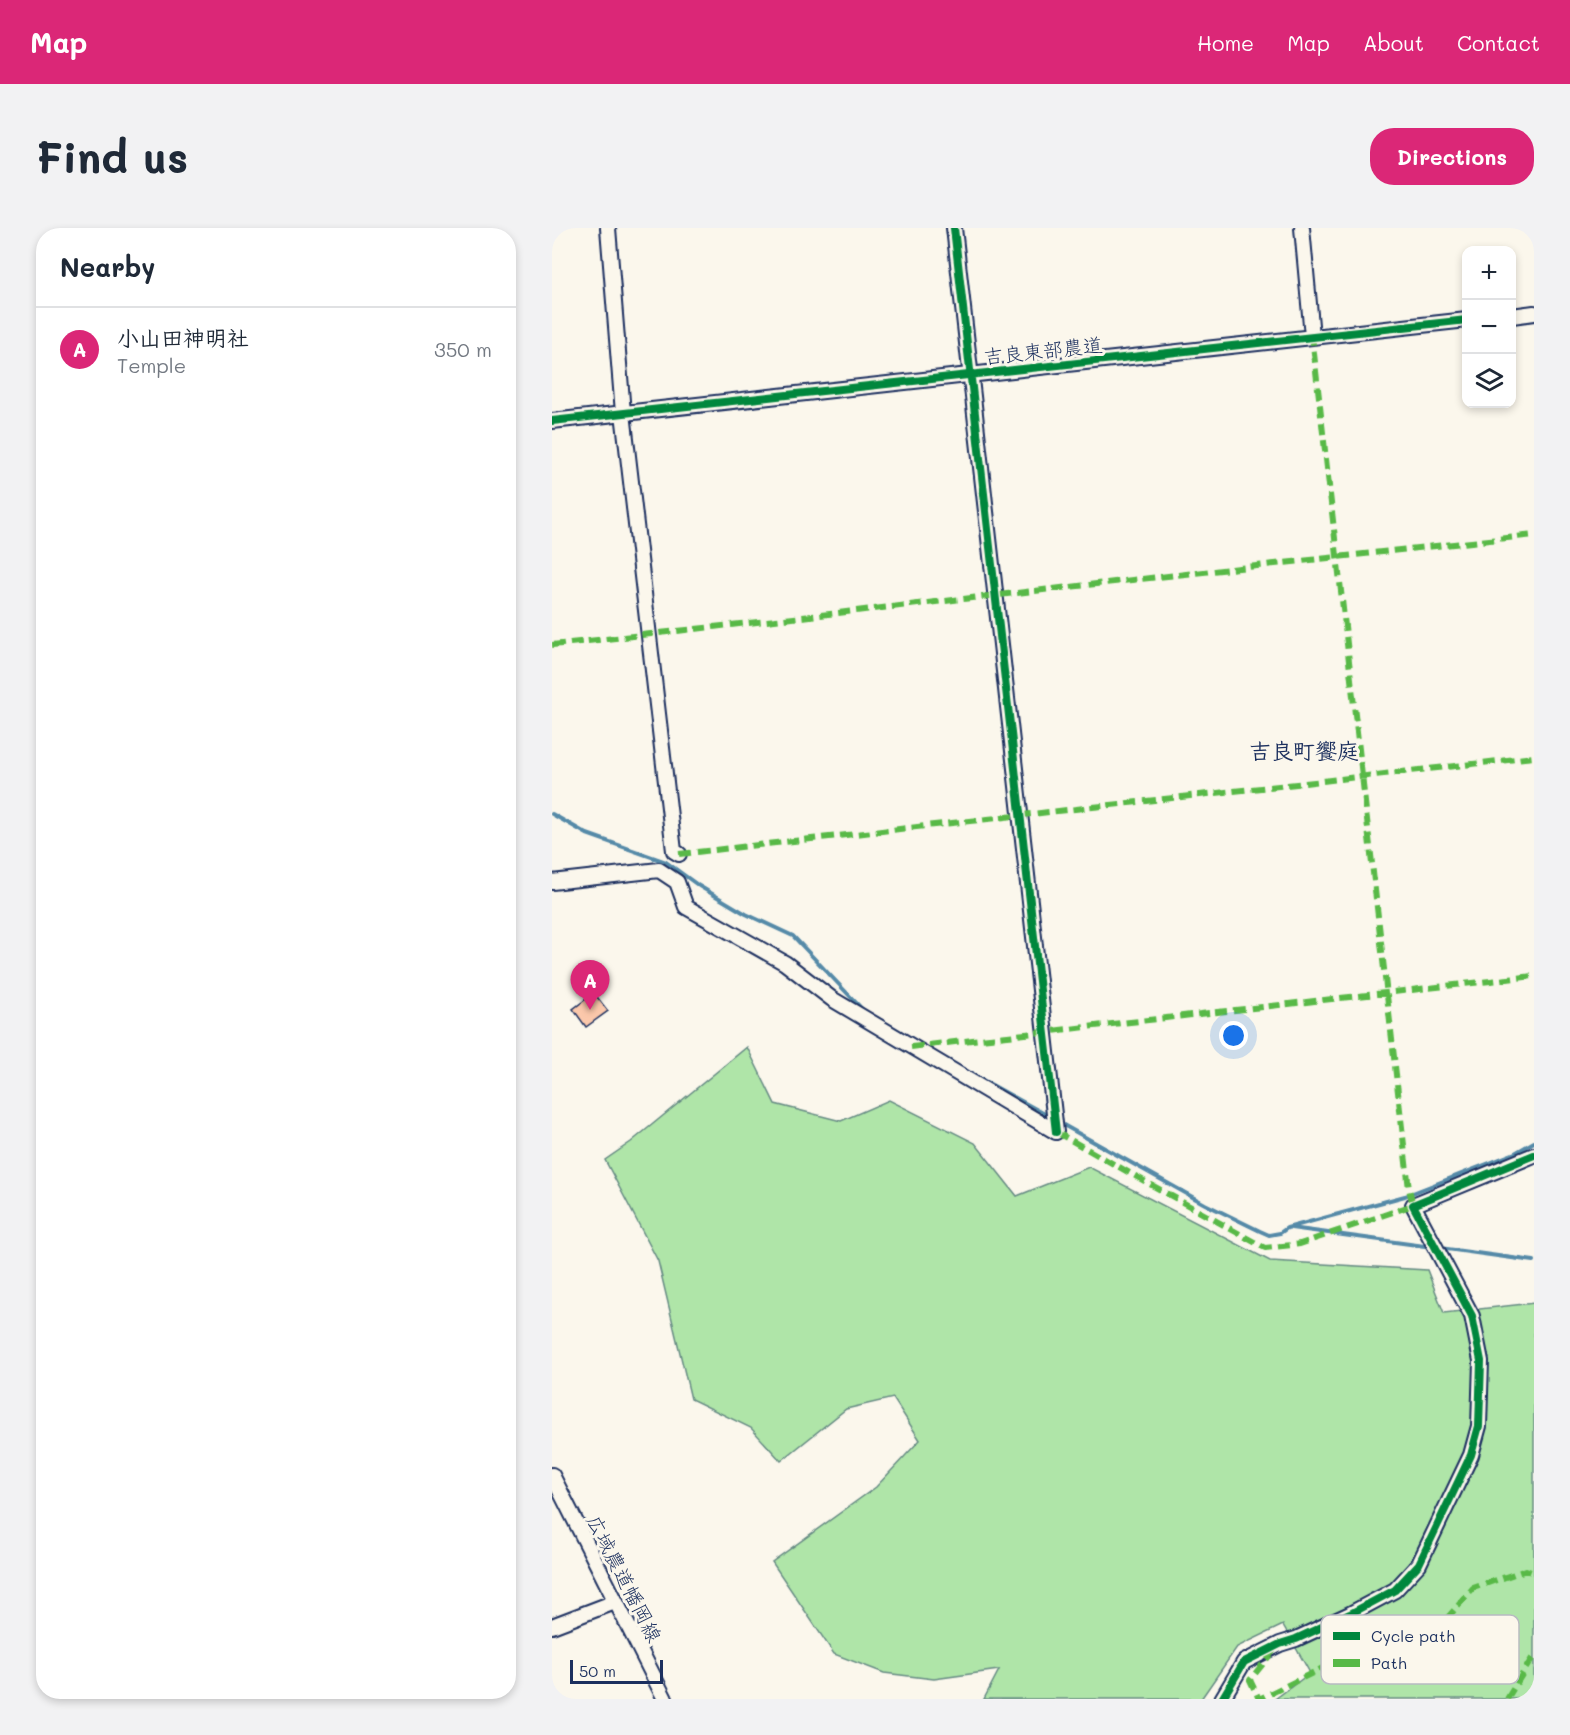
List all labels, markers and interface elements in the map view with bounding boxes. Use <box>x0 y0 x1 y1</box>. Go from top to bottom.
text: Map <box>30 24 87 60</box>
text: Home <box>1197 29 1254 56</box>
text: Map <box>1287 29 1330 56</box>
text: About <box>1363 29 1424 56</box>
text: Contact <box>1457 29 1540 56</box>
button: Directions <box>1370 128 1534 185</box>
text: Find us <box>36 129 188 184</box>
map controls <box>1462 246 1516 408</box>
button: + <box>1462 246 1516 300</box>
text: Nearby <box>60 250 155 284</box>
button: − <box>1462 300 1516 354</box>
text: 小山田神明社 <box>117 323 249 352</box>
street label: 吉良東部農道 <box>982 331 1104 369</box>
text: A <box>73 336 86 362</box>
text: 350 m <box>434 336 492 362</box>
text: Temple <box>117 352 186 378</box>
button: layers <box>1462 354 1516 408</box>
district label: 吉良町饗庭 <box>1249 736 1359 765</box>
pin: A <box>570 960 609 1010</box>
your location <box>1219 1021 1248 1050</box>
street label: 広域農道幡岡線 <box>582 1510 668 1646</box>
legend <box>1321 1615 1519 1684</box>
text: Cycle path <box>1371 1625 1455 1646</box>
text: Path <box>1371 1652 1407 1673</box>
scale bar <box>570 1657 663 1684</box>
text: 50 m <box>579 1660 616 1681</box>

